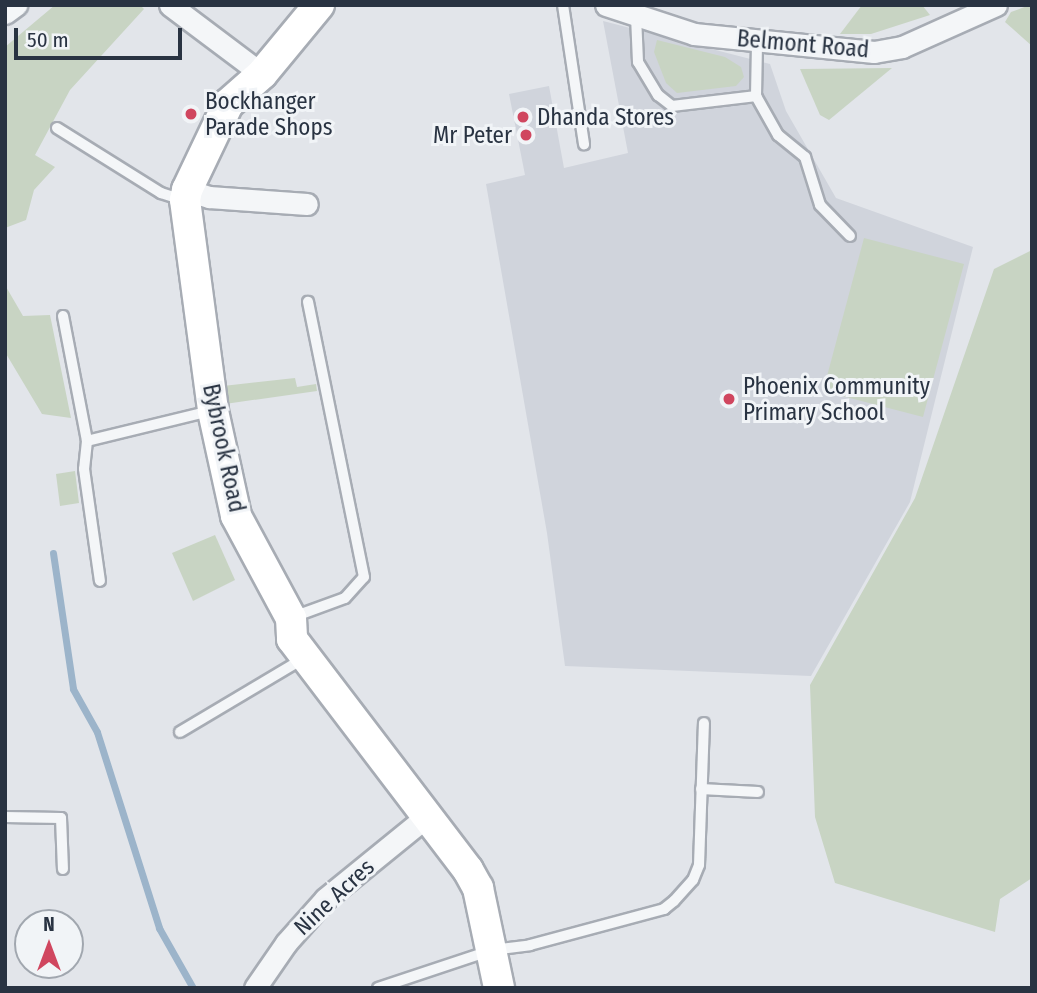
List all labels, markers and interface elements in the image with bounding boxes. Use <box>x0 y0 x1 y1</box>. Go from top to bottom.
scale bar <box>18 14 186 58</box>
street label: Belmont Road <box>736 24 870 64</box>
text: 50 m <box>27 27 69 53</box>
place label: Bockhanger Parade Shops <box>205 87 332 141</box>
place label: Dhanda Stores <box>537 103 674 131</box>
marker: Bockhanger Parade Shops <box>183 106 199 122</box>
marker: Dhanda Stores <box>515 109 531 125</box>
place label: Mr Peter <box>433 121 512 149</box>
marker: Mr Peter <box>518 127 534 143</box>
place label: Phoenix Community Primary School <box>743 372 930 426</box>
street label: Bybrook Road <box>197 381 251 515</box>
marker: Phoenix Community Primary School <box>721 391 737 407</box>
street label: Nine Acres <box>288 853 380 941</box>
north arrow <box>14 909 84 979</box>
text: N <box>43 913 55 936</box>

